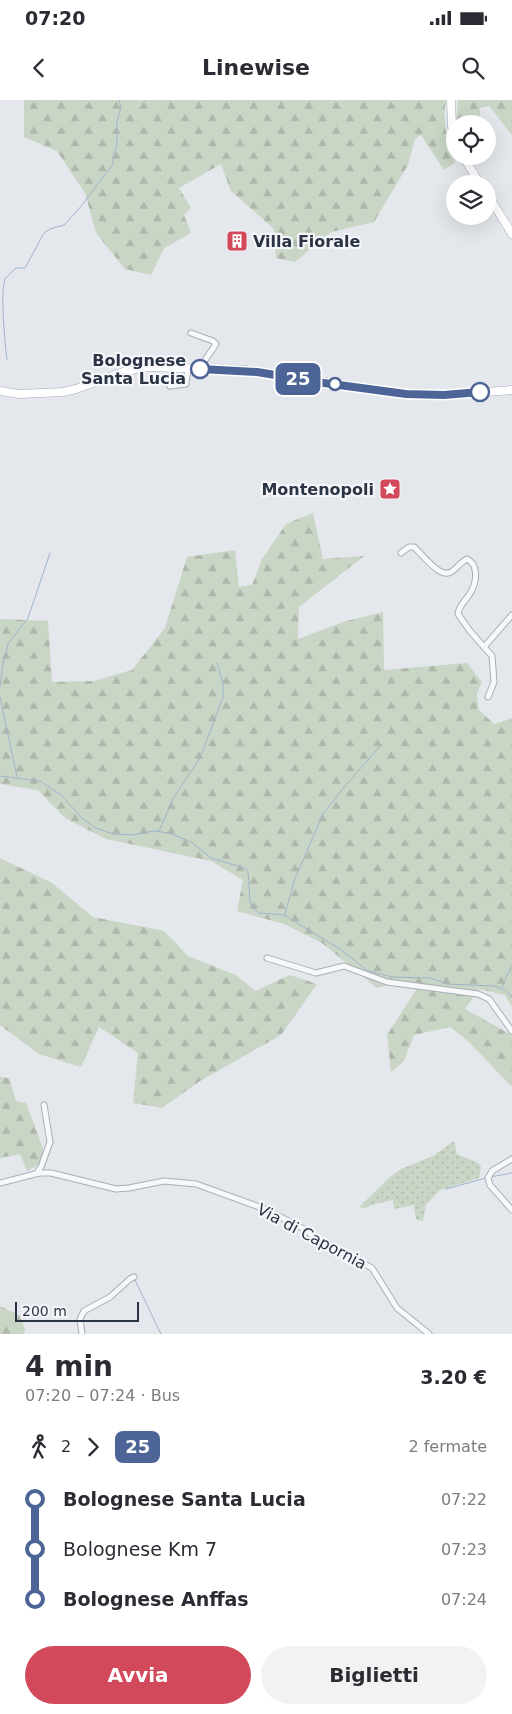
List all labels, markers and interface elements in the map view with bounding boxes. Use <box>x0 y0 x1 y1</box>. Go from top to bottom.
text: 07:20 <box>25 7 85 29</box>
icon: back <box>25 54 53 82</box>
icon: search <box>459 54 487 82</box>
text: Linewise <box>202 55 310 80</box>
map controls <box>446 115 496 225</box>
button: locate <box>446 115 496 165</box>
button: layers <box>446 175 496 225</box>
building icon: Villa Fiorale <box>225 229 249 253</box>
place label: Villa Fiorale <box>253 232 361 251</box>
place label: Bolognese Santa Lucia <box>81 351 186 388</box>
marker: Bolognese Santa Lucia <box>190 359 210 379</box>
line badge: 25 <box>276 363 320 395</box>
text: 25 <box>285 368 311 389</box>
unlabelled marker <box>328 377 342 391</box>
unlabelled marker <box>470 382 490 402</box>
place icon: Montenopoli <box>378 477 402 501</box>
place label: Montenopoli <box>261 480 374 499</box>
street label: Via di Capornia <box>254 1200 370 1273</box>
scale bar <box>15 1299 139 1322</box>
text: 200 m <box>22 1303 67 1319</box>
text: 4 min <box>25 1350 113 1383</box>
text: 3.20 € <box>420 1366 487 1388</box>
text: 07:20 – 07:24 · Bus <box>25 1386 180 1405</box>
icon: walk <box>25 1433 53 1461</box>
icon: forward <box>79 1433 107 1461</box>
text: 25 <box>125 1436 150 1457</box>
text: 2 <box>61 1437 71 1456</box>
text: 2 fermate <box>408 1437 487 1456</box>
text: Bolognese Santa Lucia <box>63 1488 306 1510</box>
text: 07:22 <box>441 1490 487 1509</box>
text: Bolognese Km 7 <box>63 1538 217 1560</box>
text: 07:23 <box>441 1540 487 1559</box>
text: Bolognese Anffas <box>63 1588 249 1610</box>
text: 07:24 <box>441 1590 487 1609</box>
button: Avvia <box>25 1646 251 1704</box>
button: Biglietti <box>261 1646 487 1704</box>

